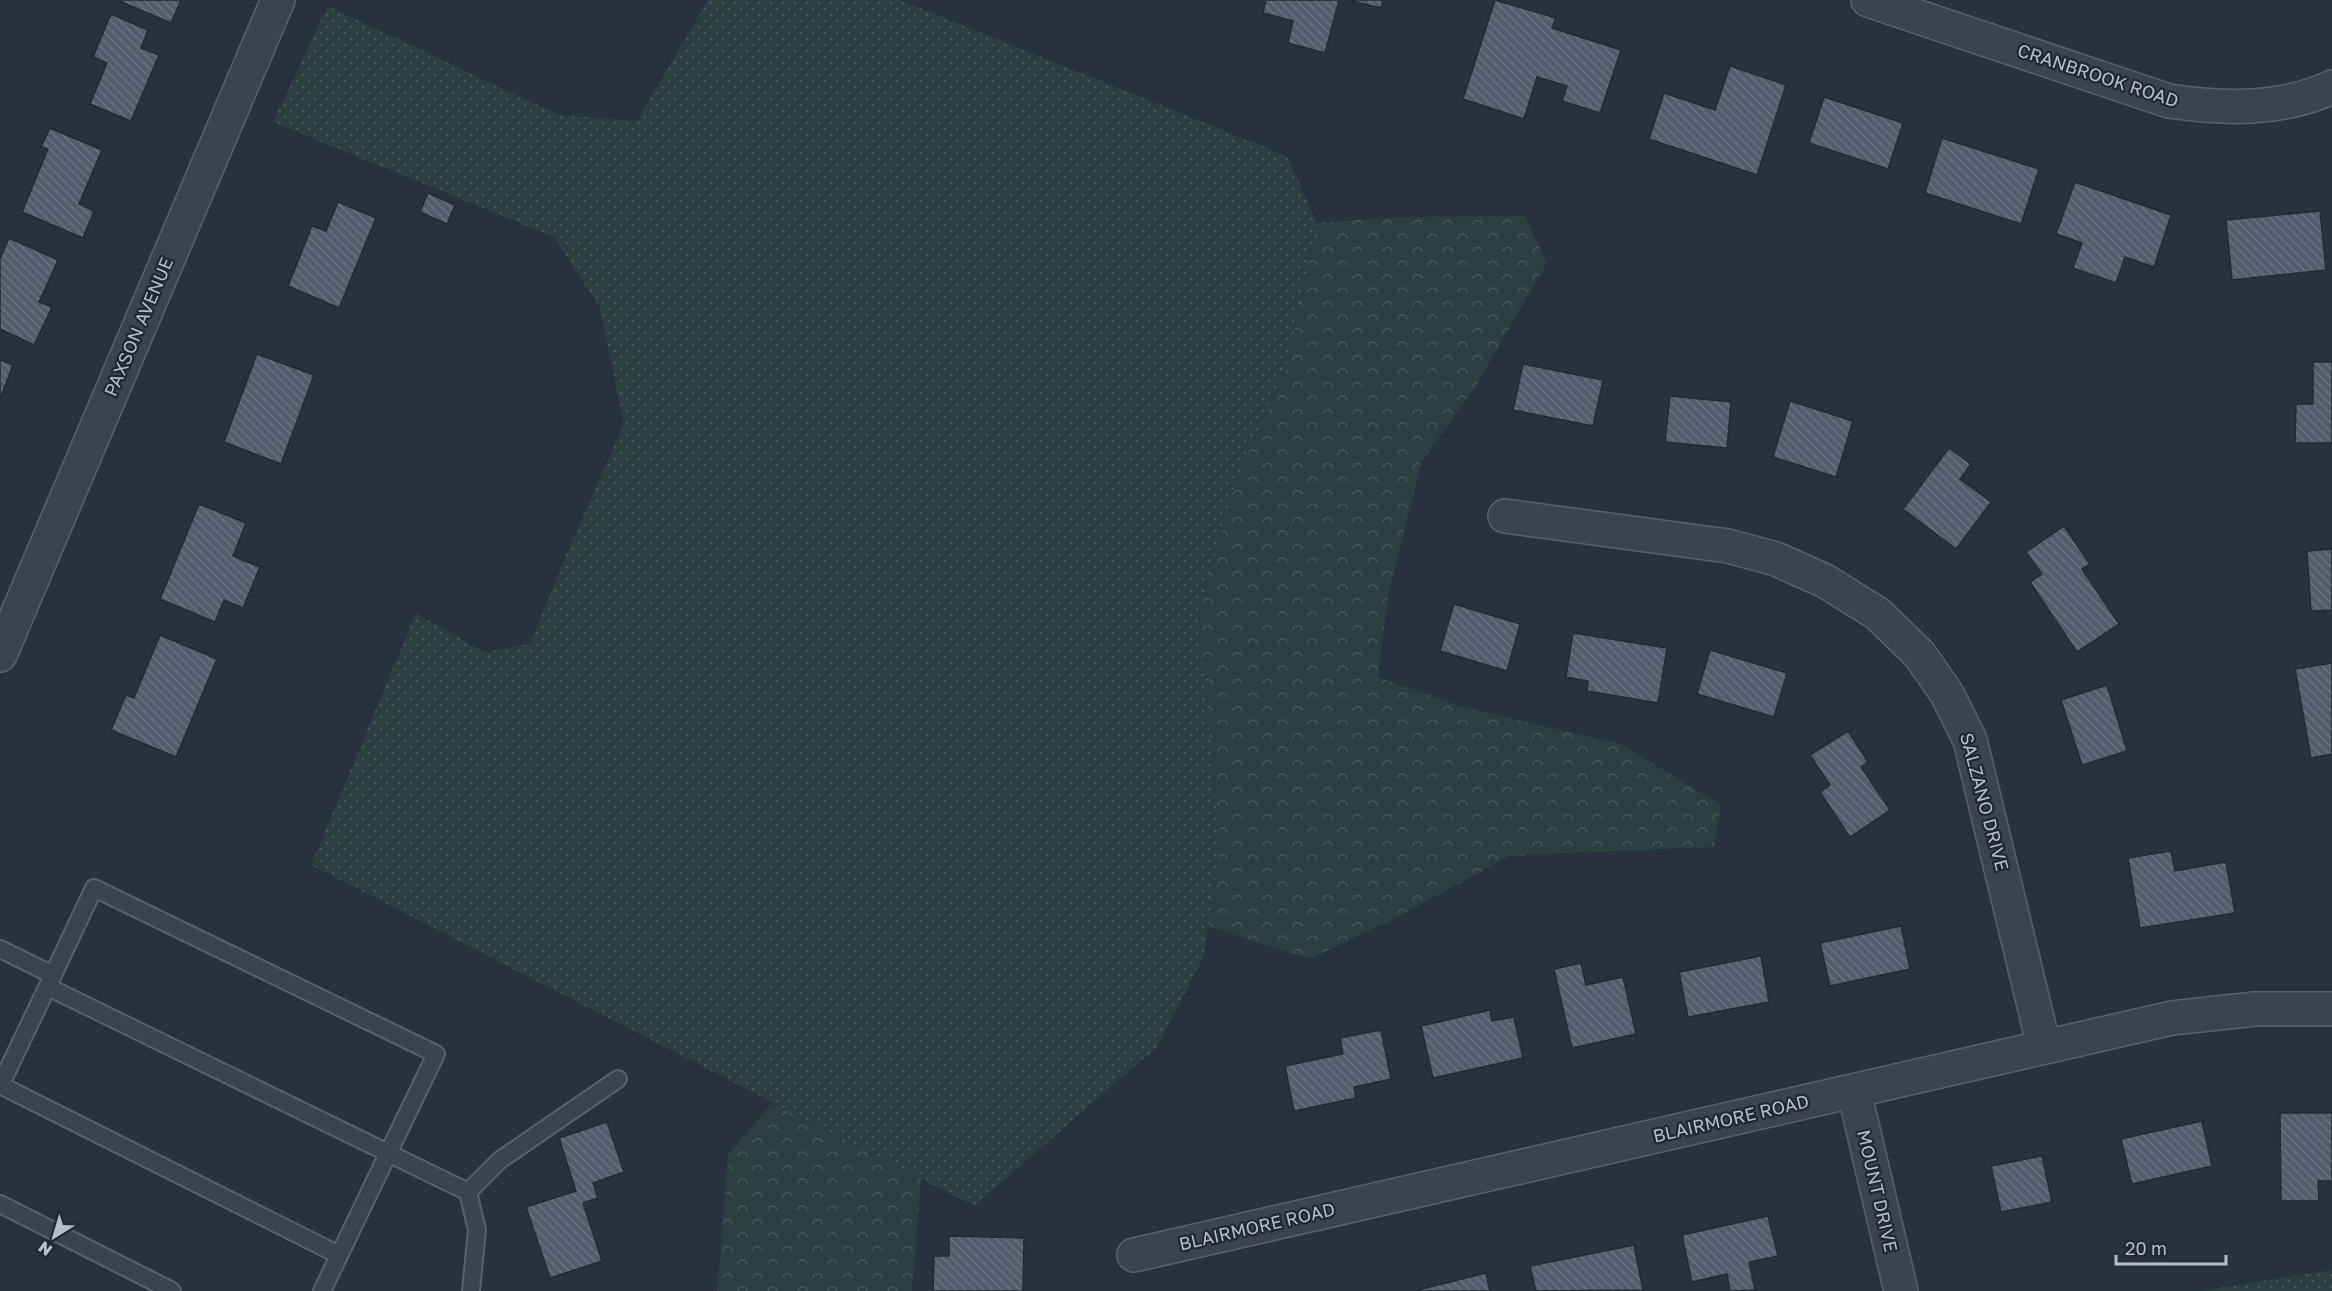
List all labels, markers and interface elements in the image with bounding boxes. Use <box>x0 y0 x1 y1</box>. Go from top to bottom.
street label: CRANBROOK ROAD <box>2015 39 2182 111</box>
street label: PAXSON AVENUE <box>99 254 177 399</box>
street label: SALZANO DRIVE <box>1956 730 2014 873</box>
street label: BLAIRMORE ROAD <box>1651 1089 1811 1147</box>
street label: MOUNT DRIVE <box>1853 1127 1903 1254</box>
street label: BLAIRMORE ROAD <box>1177 1197 1337 1255</box>
north arrow <box>24 1207 84 1267</box>
scale bar <box>2116 1228 2226 1266</box>
text: N <box>34 1237 56 1261</box>
text: 20 m <box>2125 1237 2167 1259</box>

